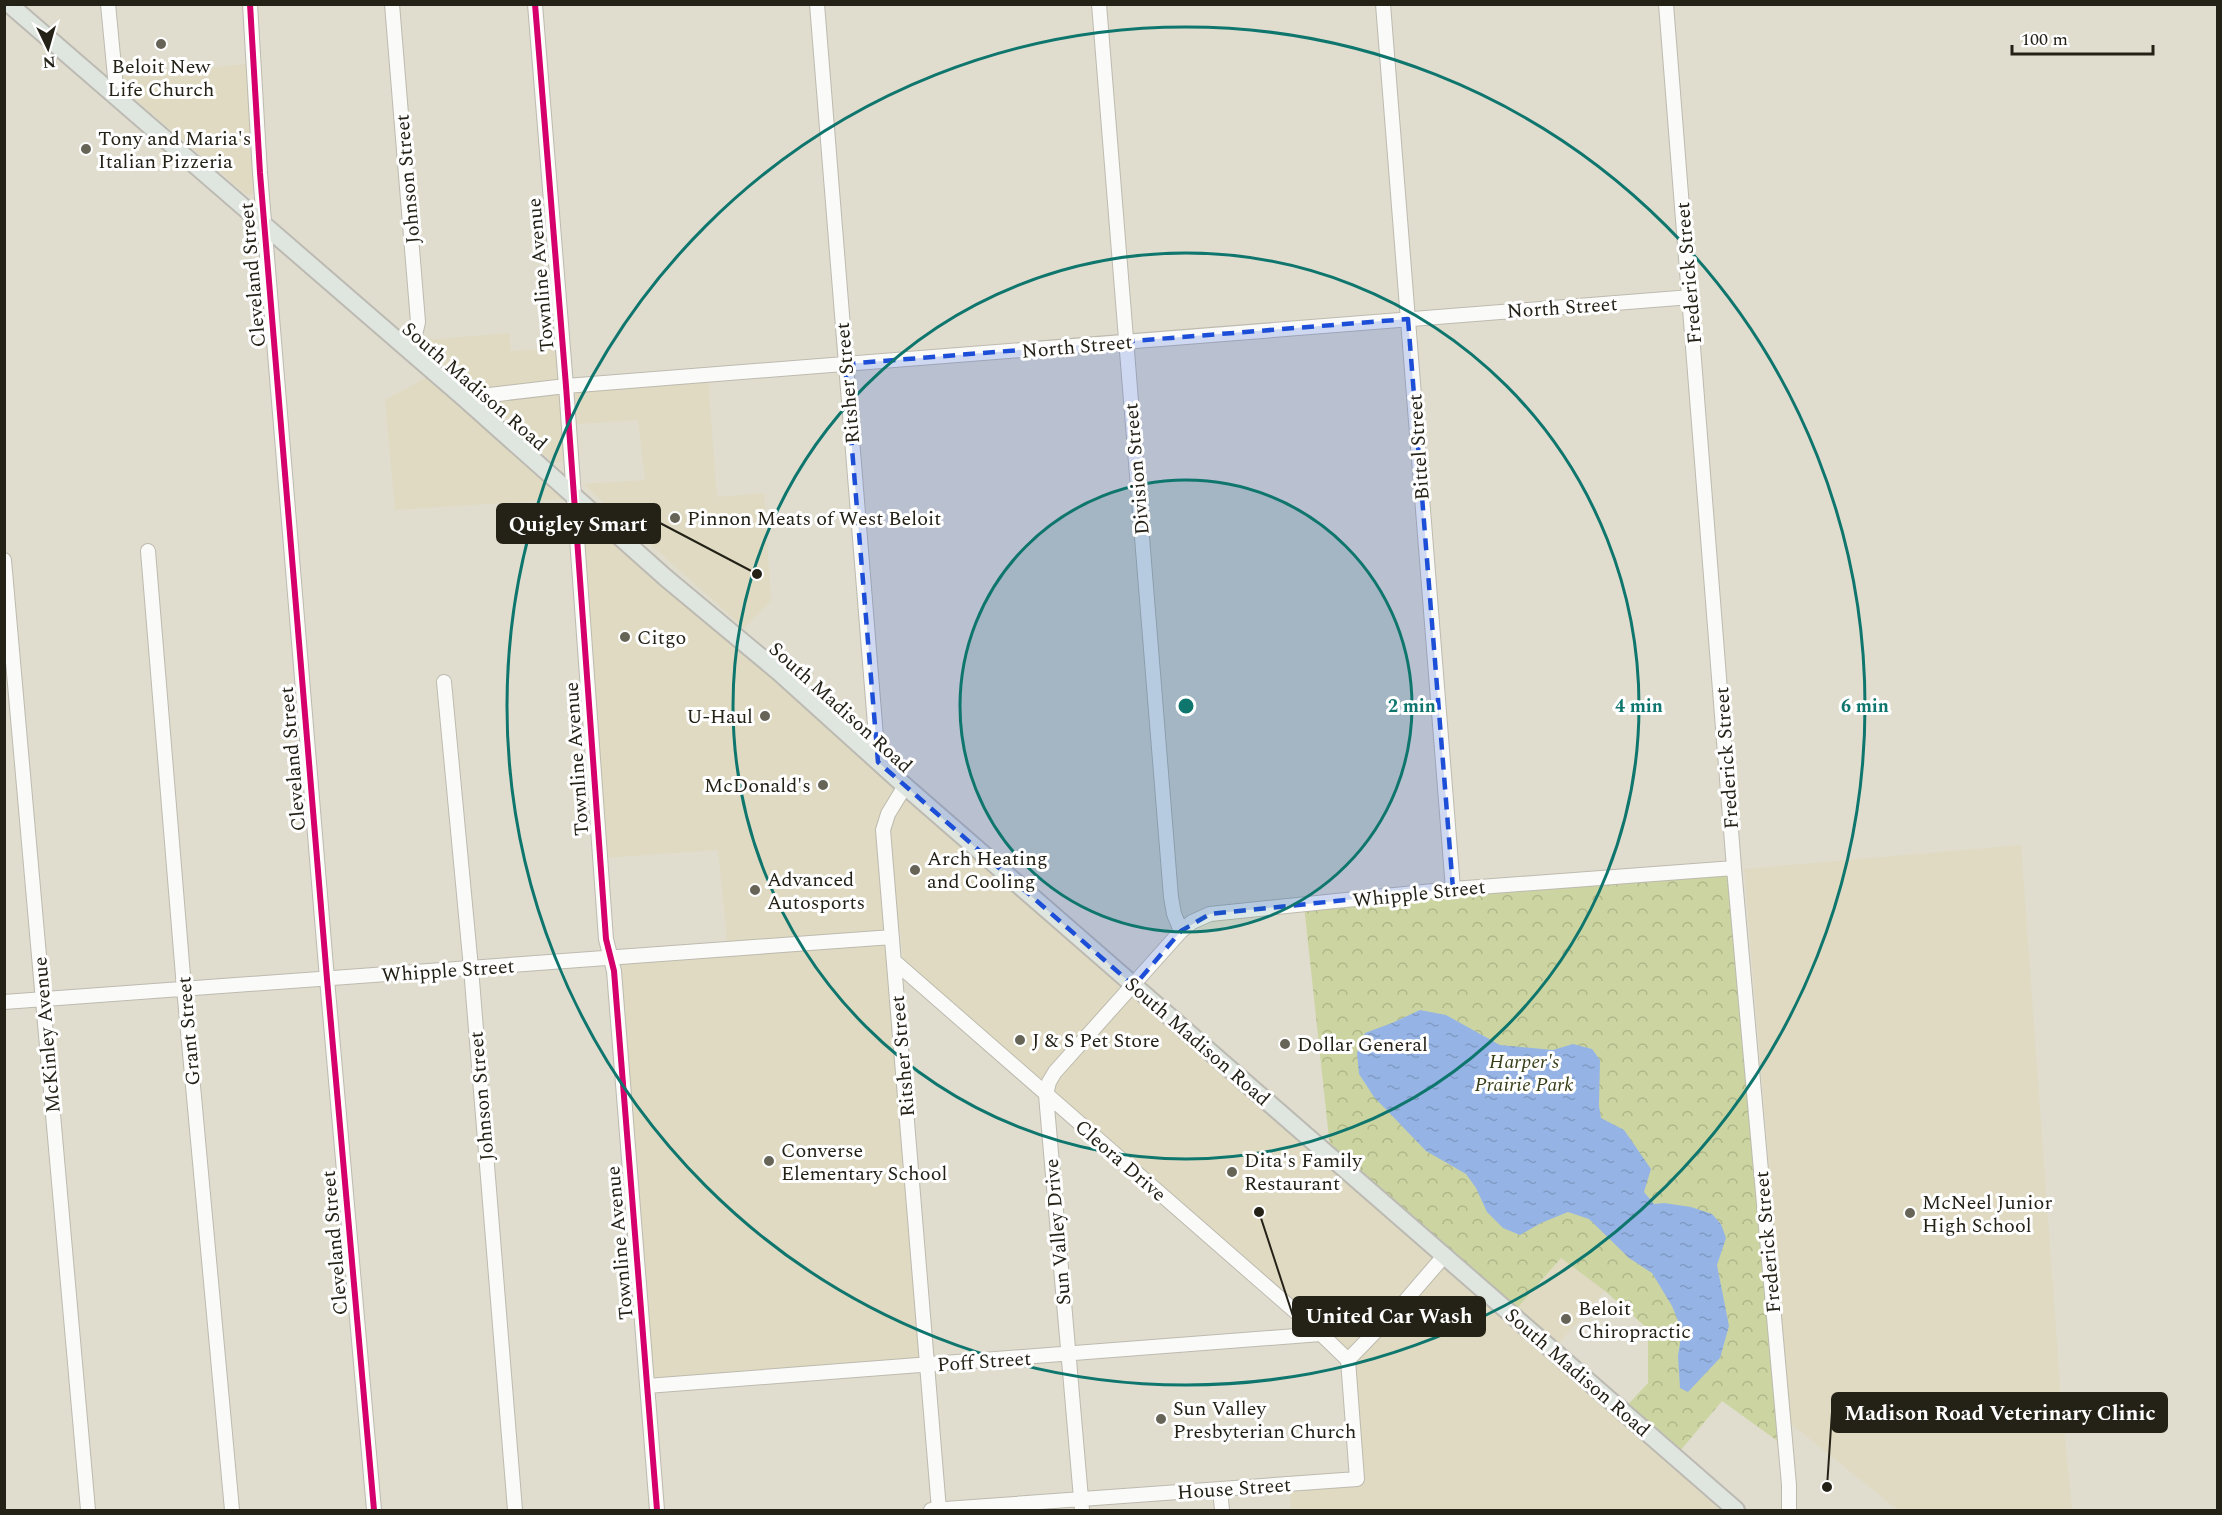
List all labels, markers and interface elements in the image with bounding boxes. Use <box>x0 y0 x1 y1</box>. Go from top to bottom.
north arrow <box>18 18 78 78</box>
scale bar <box>2012 18 2153 56</box>
text: 100 m <box>2021 26 2068 53</box>
marker: Beloit New Life Church <box>154 37 168 51</box>
text: N <box>42 49 57 74</box>
place label: Beloit New Life Church <box>108 52 214 105</box>
street label: Johnson Street <box>387 113 429 245</box>
place label: Tony and Maria's Italian Pizzeria <box>98 124 252 177</box>
marker: Tony and Maria's Italian Pizzeria <box>79 142 93 156</box>
street label: Townline Avenue <box>519 197 563 353</box>
street label: Cleveland Street <box>232 201 274 349</box>
street label: Frederick Street <box>1668 201 1710 345</box>
street label: North Street <box>1506 289 1618 327</box>
street label: South Madison Road <box>395 315 554 459</box>
street label: Ritsher Street <box>828 321 868 445</box>
street label: North Street <box>1021 327 1134 367</box>
street label: Bittel Street <box>1400 393 1438 501</box>
street label: Division Street <box>1116 402 1158 536</box>
callout: Quigley Smart <box>497 504 660 543</box>
place label: Pinnon Meats of West Beloit <box>687 504 941 534</box>
text: Quigley Smart <box>509 509 647 541</box>
marker: Pinnon Meats of West Beloit <box>668 511 682 525</box>
place label: Citgo <box>637 623 686 653</box>
marker: Citgo <box>618 630 632 644</box>
street label: South Madison Road <box>762 635 919 781</box>
street label: Townline Avenue <box>557 681 597 837</box>
street label: Cleveland Street <box>272 685 314 833</box>
street label: Frederick Street <box>1707 686 1747 830</box>
text: 2 min <box>1388 693 1436 720</box>
text: 4 min <box>1615 693 1663 720</box>
text: 6 min <box>1841 693 1889 720</box>
centre of rings <box>1176 696 1196 716</box>
place label: U-Haul <box>686 702 753 732</box>
marker: U-Haul <box>758 709 772 723</box>
place label: McDonald's <box>704 771 811 801</box>
marker: McDonald's <box>816 778 830 792</box>
place label: Arch Heating and Cooling <box>927 844 1048 897</box>
marker: Arch Heating and Cooling <box>908 863 922 877</box>
place label: Advanced Autosports <box>767 865 865 918</box>
street label: Whipple Street <box>1351 872 1487 916</box>
marker: Advanced Autosports <box>748 883 762 897</box>
street label: Whipple Street <box>381 951 516 991</box>
street label: McKinley Avenue <box>25 955 69 1114</box>
street label: South Madison Road <box>1118 970 1277 1114</box>
street label: Grant Street <box>169 975 209 1087</box>
street label: Ritsher Street <box>883 994 923 1118</box>
place label: J & S Pet Store <box>1032 1026 1160 1056</box>
street label: Johnson Street <box>461 1030 503 1162</box>
place label: Dollar General <box>1297 1030 1428 1060</box>
marker: J & S Pet Store <box>1013 1033 1027 1047</box>
marker: Dollar General <box>1278 1037 1292 1051</box>
park label: Harper's Prairie Park <box>1474 1047 1574 1100</box>
street label: Cleora Drive <box>1068 1112 1173 1209</box>
place label: Converse Elementary School <box>781 1136 947 1189</box>
place label: Dita's Family Restaurant <box>1244 1146 1363 1199</box>
marker: Converse Elementary School <box>762 1154 776 1168</box>
street label: Sun Valley Drive <box>1037 1157 1079 1306</box>
street label: Townline Avenue <box>598 1165 642 1321</box>
marker: Dita's Family Restaurant <box>1225 1165 1239 1179</box>
street label: Cleveland Street <box>314 1169 356 1317</box>
street label: Frederick Street <box>1747 1170 1789 1314</box>
place label: McNeel Junior High School <box>1922 1188 2052 1241</box>
marker: McNeel Junior High School <box>1903 1206 1917 1220</box>
place label: Beloit Chiropractic <box>1578 1294 1691 1347</box>
callout: United Car Wash <box>1293 1297 1485 1336</box>
text: United Car Wash <box>1305 1301 1473 1333</box>
street label: South Madison Road <box>1498 1301 1657 1445</box>
marker: Beloit Chiropractic <box>1559 1312 1573 1326</box>
street label: Poff Street <box>936 1344 1032 1380</box>
callout: Madison Road Veterinary Clinic <box>1832 1393 2167 1432</box>
place label: Sun Valley Presbyterian Church <box>1173 1394 1356 1447</box>
text: Madison Road Veterinary Clinic <box>1844 1398 2156 1430</box>
marker: Sun Valley Presbyterian Church <box>1154 1412 1168 1426</box>
street label: House Street <box>1176 1470 1292 1508</box>

